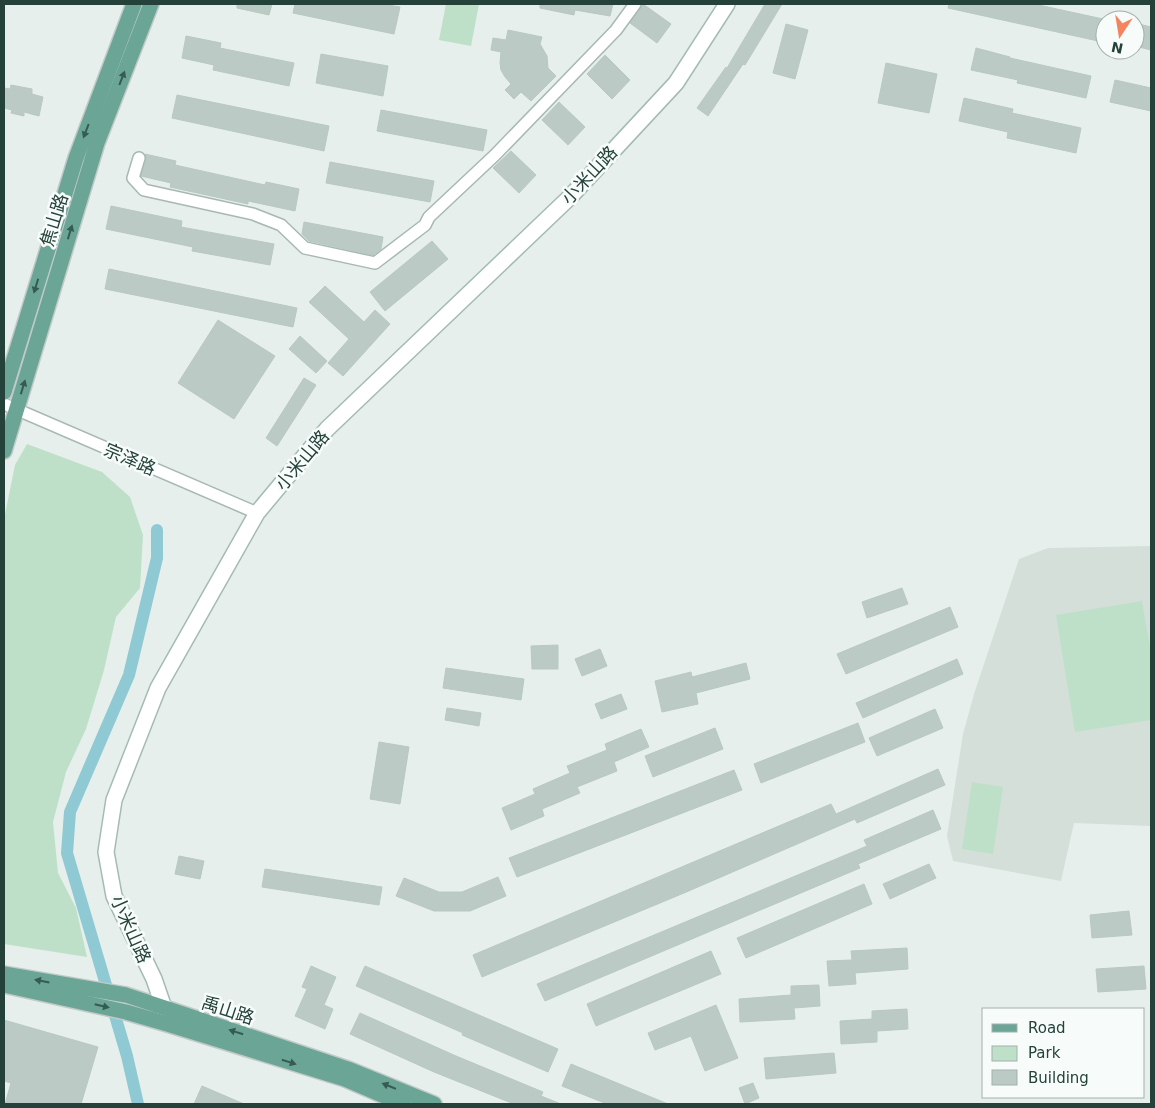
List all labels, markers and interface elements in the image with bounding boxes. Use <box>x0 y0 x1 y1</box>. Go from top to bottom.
north arrow <box>1095 10 1145 60</box>
text: N <box>1110 39 1125 57</box>
one-way arrow <box>118 70 126 85</box>
one-way arrow <box>82 124 90 139</box>
street label: 小米山路 <box>557 142 621 208</box>
street label: 焦山路 <box>36 191 72 249</box>
one-way arrow <box>66 224 74 239</box>
one-way arrow <box>32 279 40 294</box>
one-way arrow <box>19 380 27 395</box>
street label: 小米山路 <box>271 426 333 494</box>
street label: 宗泽路 <box>101 439 159 479</box>
street label: 小米山路 <box>107 892 155 966</box>
one-way arrow <box>35 977 50 985</box>
street label: 禹山路 <box>199 992 257 1028</box>
one-way arrow <box>95 1002 110 1010</box>
legend <box>982 1008 1145 1098</box>
text: Road <box>1028 1019 1066 1037</box>
one-way arrow <box>228 1028 243 1035</box>
text: Park <box>1028 1044 1061 1062</box>
one-way arrow <box>282 1058 297 1066</box>
text: Building <box>1028 1069 1089 1087</box>
one-way arrow <box>382 1081 396 1089</box>

